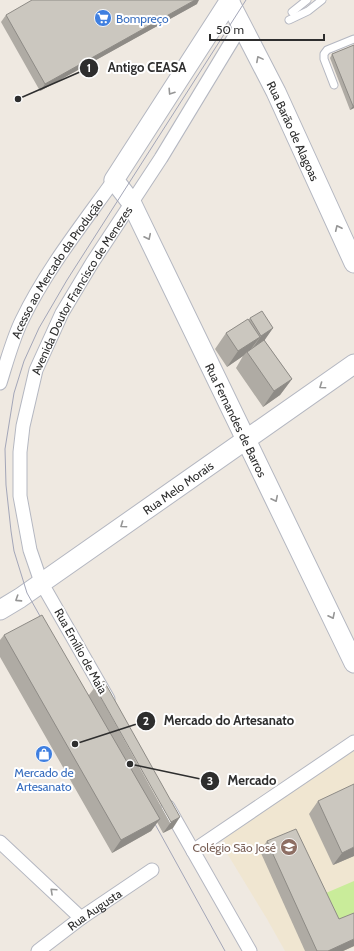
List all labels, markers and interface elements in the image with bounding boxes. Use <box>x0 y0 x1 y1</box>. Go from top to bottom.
supermarket icon: Bompreço <box>93 8 113 28</box>
place label: Bompreço <box>116 11 169 26</box>
scale bar <box>210 16 324 42</box>
text: 50 m <box>216 22 244 37</box>
callout: Antigo CEASA <box>79 55 194 80</box>
one-way arrow <box>256 56 263 63</box>
text: Antigo CEASA <box>108 59 187 75</box>
text: 1 <box>87 60 91 75</box>
street label: Rua Barão de Alagoas <box>264 78 323 183</box>
one-way arrow <box>168 88 176 95</box>
street label: Acesso ao Mercado da Produção <box>8 195 106 340</box>
street label: Avenida Doutor Francisco de Menezes <box>28 203 135 376</box>
one-way arrow <box>335 224 343 232</box>
one-way arrow <box>143 233 151 241</box>
street label: Rua Fernandes de Barros <box>202 360 270 479</box>
one-way arrow <box>319 381 326 389</box>
street label: Rua Melo Morais <box>140 457 216 517</box>
one-way arrow <box>270 495 278 502</box>
one-way arrow <box>120 520 127 528</box>
one-way arrow <box>16 594 23 601</box>
street label: Rua Emílio de Maia <box>51 606 111 697</box>
one-way arrow <box>327 612 335 619</box>
callout: Mercado do Artesanato <box>136 708 303 733</box>
text: Mercado do Artesanato <box>164 712 295 728</box>
text: 2 <box>143 713 149 728</box>
shop icon: Mercado de Artesanato <box>34 744 54 764</box>
place label: Mercado de Artesanato <box>14 765 74 794</box>
callout: Mercado <box>200 768 285 793</box>
text: Mercado <box>228 772 277 788</box>
text: 3 <box>207 773 213 788</box>
school or university icon: Colégio São José <box>279 837 299 857</box>
place label: Colégio São José <box>193 840 276 855</box>
street label: Rua Augusta <box>64 885 124 933</box>
one-way arrow <box>50 889 58 896</box>

